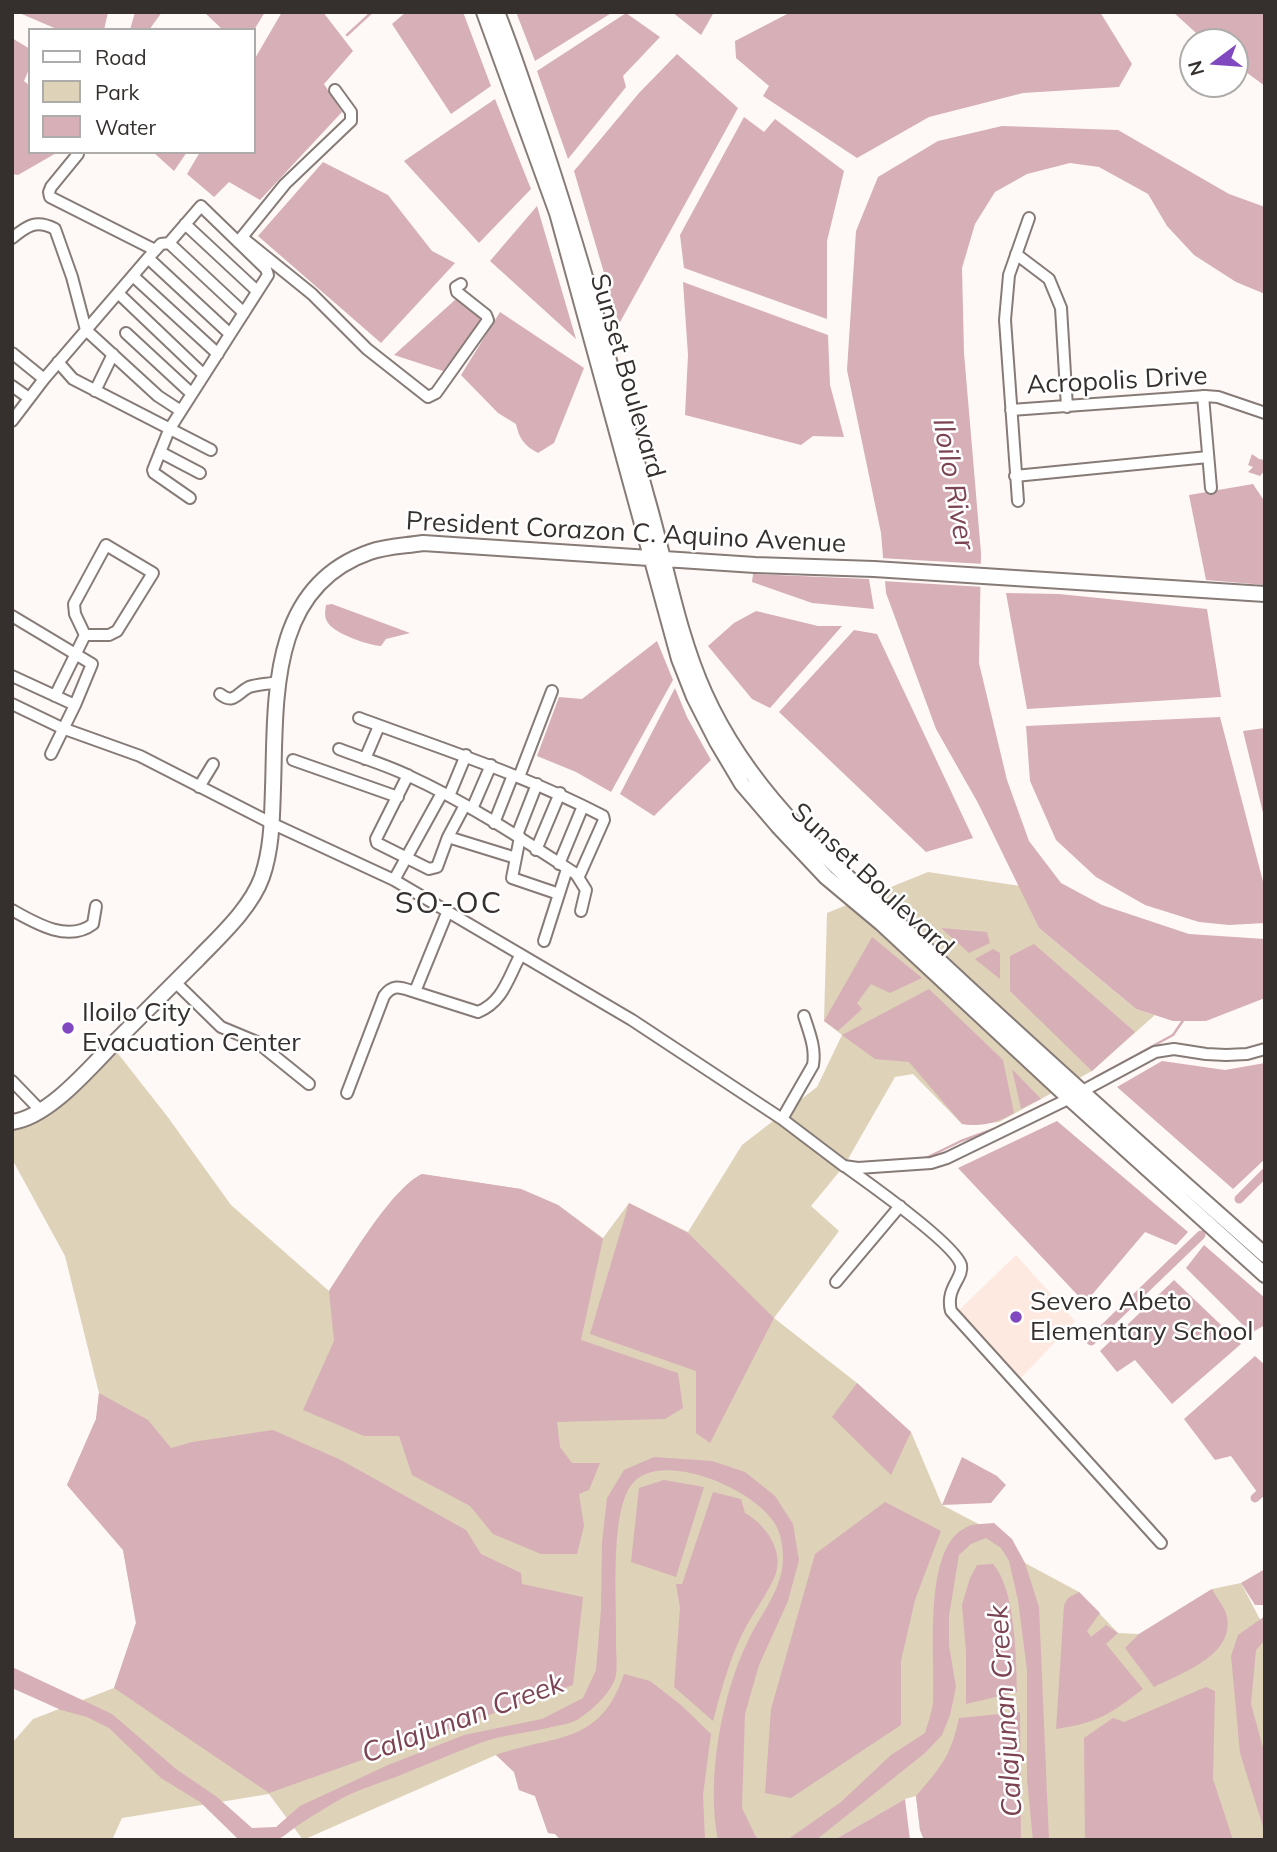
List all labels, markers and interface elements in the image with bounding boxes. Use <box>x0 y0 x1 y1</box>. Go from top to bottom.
legend <box>28 28 256 154</box>
north arrow <box>1179 28 1249 98</box>
text: Road <box>95 44 146 70</box>
text: N <box>1182 58 1209 78</box>
text: Park <box>95 79 139 105</box>
text: Water <box>95 114 156 140</box>
street label: Sunset Boulevard <box>583 270 671 482</box>
street label: Acropolis Drive <box>1026 361 1208 401</box>
water label: Iloilo River <box>925 416 981 552</box>
street label: President Corazon C. Aquino Avenue <box>405 506 847 560</box>
street label: Sunset Boulevard <box>784 797 960 963</box>
district label: SO-OC <box>395 886 503 922</box>
place label: Iloilo City Evacuation Center <box>82 997 301 1058</box>
marker: Iloilo City Evacuation Center <box>60 1020 76 1036</box>
place label: Severo Abeto Elementary School <box>1030 1286 1254 1348</box>
marker: Severo Abeto Elementary School <box>1008 1309 1024 1325</box>
water label: Calajunan Creek <box>982 1604 1030 1818</box>
water label: Calajunan Creek <box>357 1667 569 1771</box>

